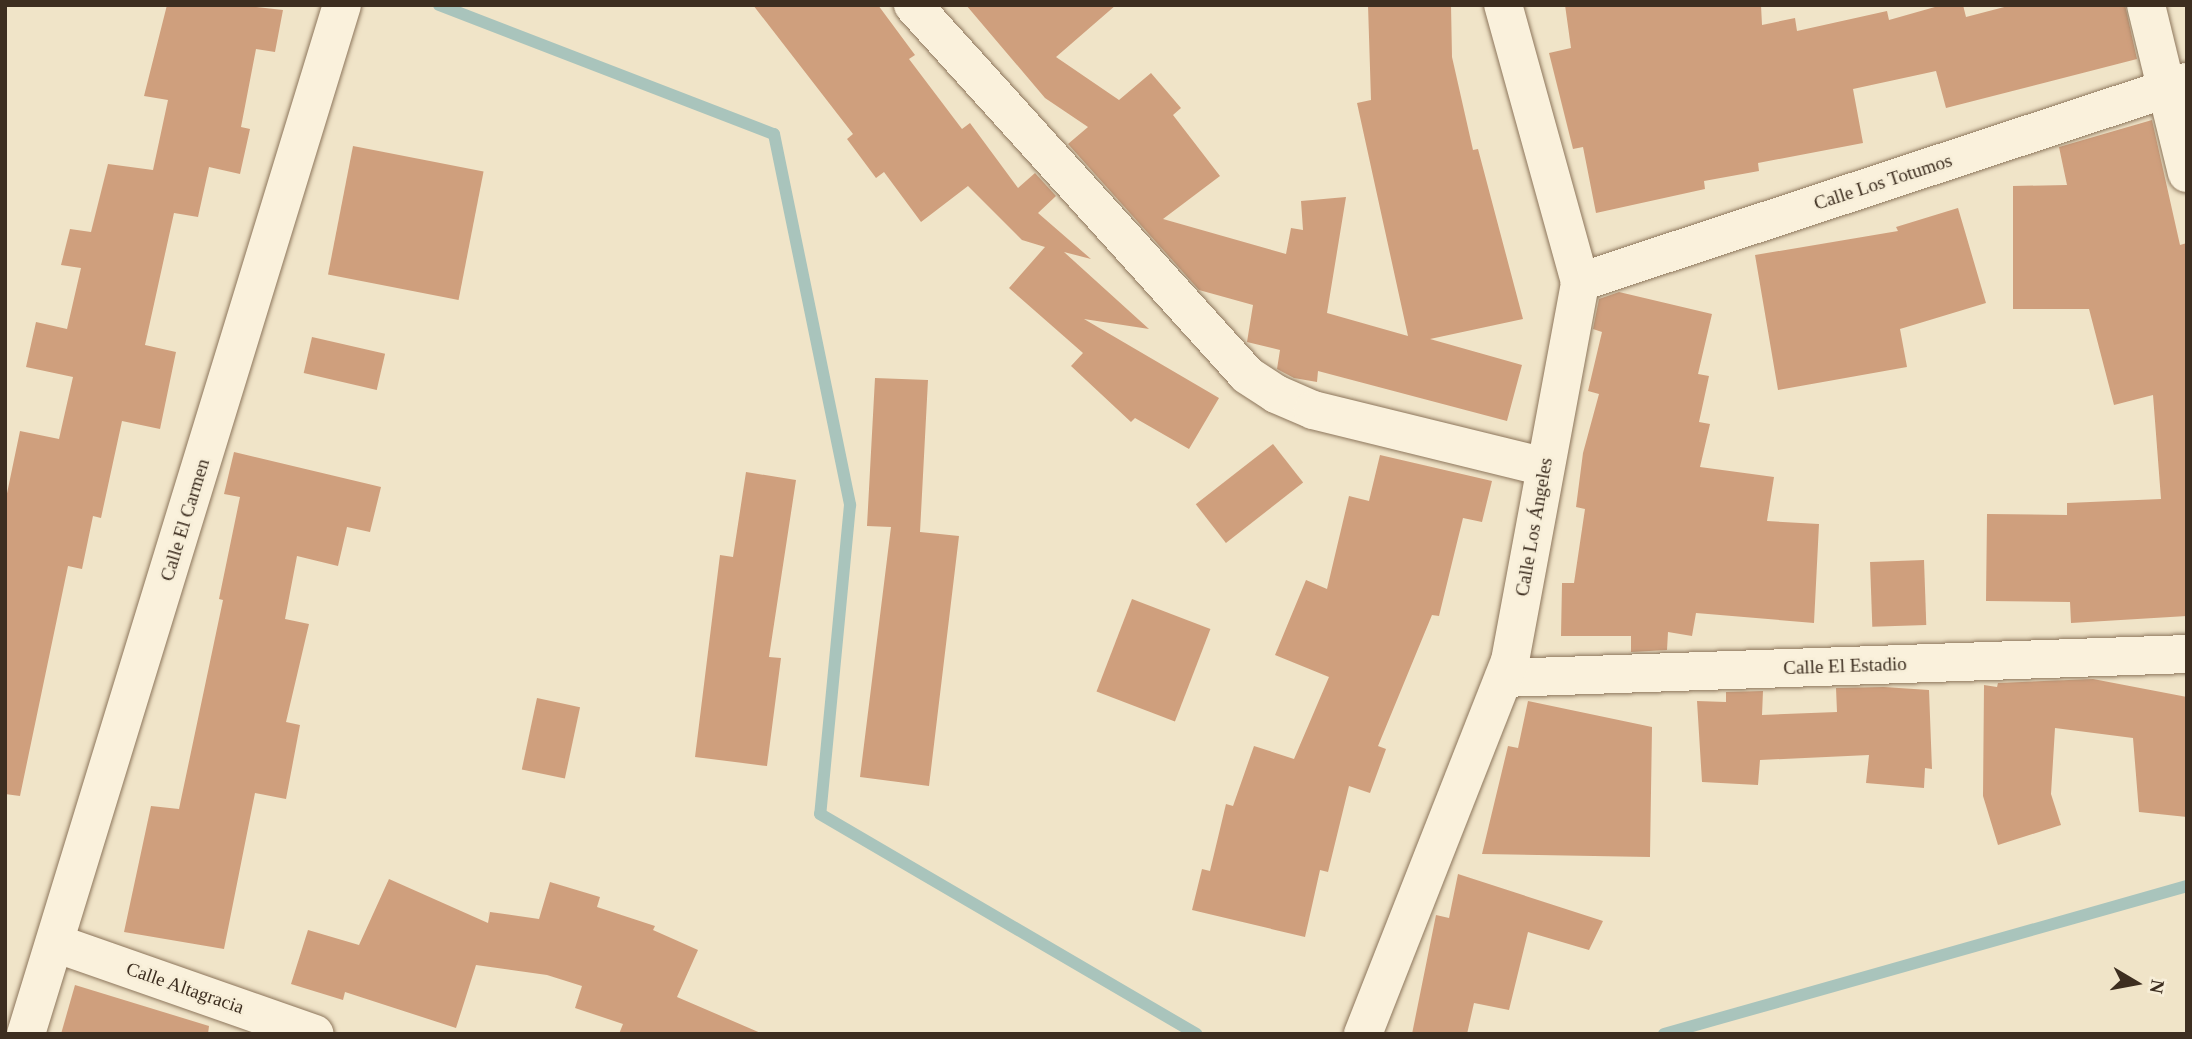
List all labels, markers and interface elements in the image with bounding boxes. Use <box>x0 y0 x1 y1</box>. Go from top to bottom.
street label: Calle Los Totumos <box>1811 149 1955 215</box>
street label: Calle El Carmen <box>156 456 214 584</box>
street label: Calle Los Ángeles <box>1511 456 1557 598</box>
street label: Calle El Estadio <box>1783 652 1907 680</box>
north arrow <box>2101 948 2171 1018</box>
street label: Calle Altagracia <box>123 957 247 1019</box>
text: N <box>2146 978 2169 995</box>

